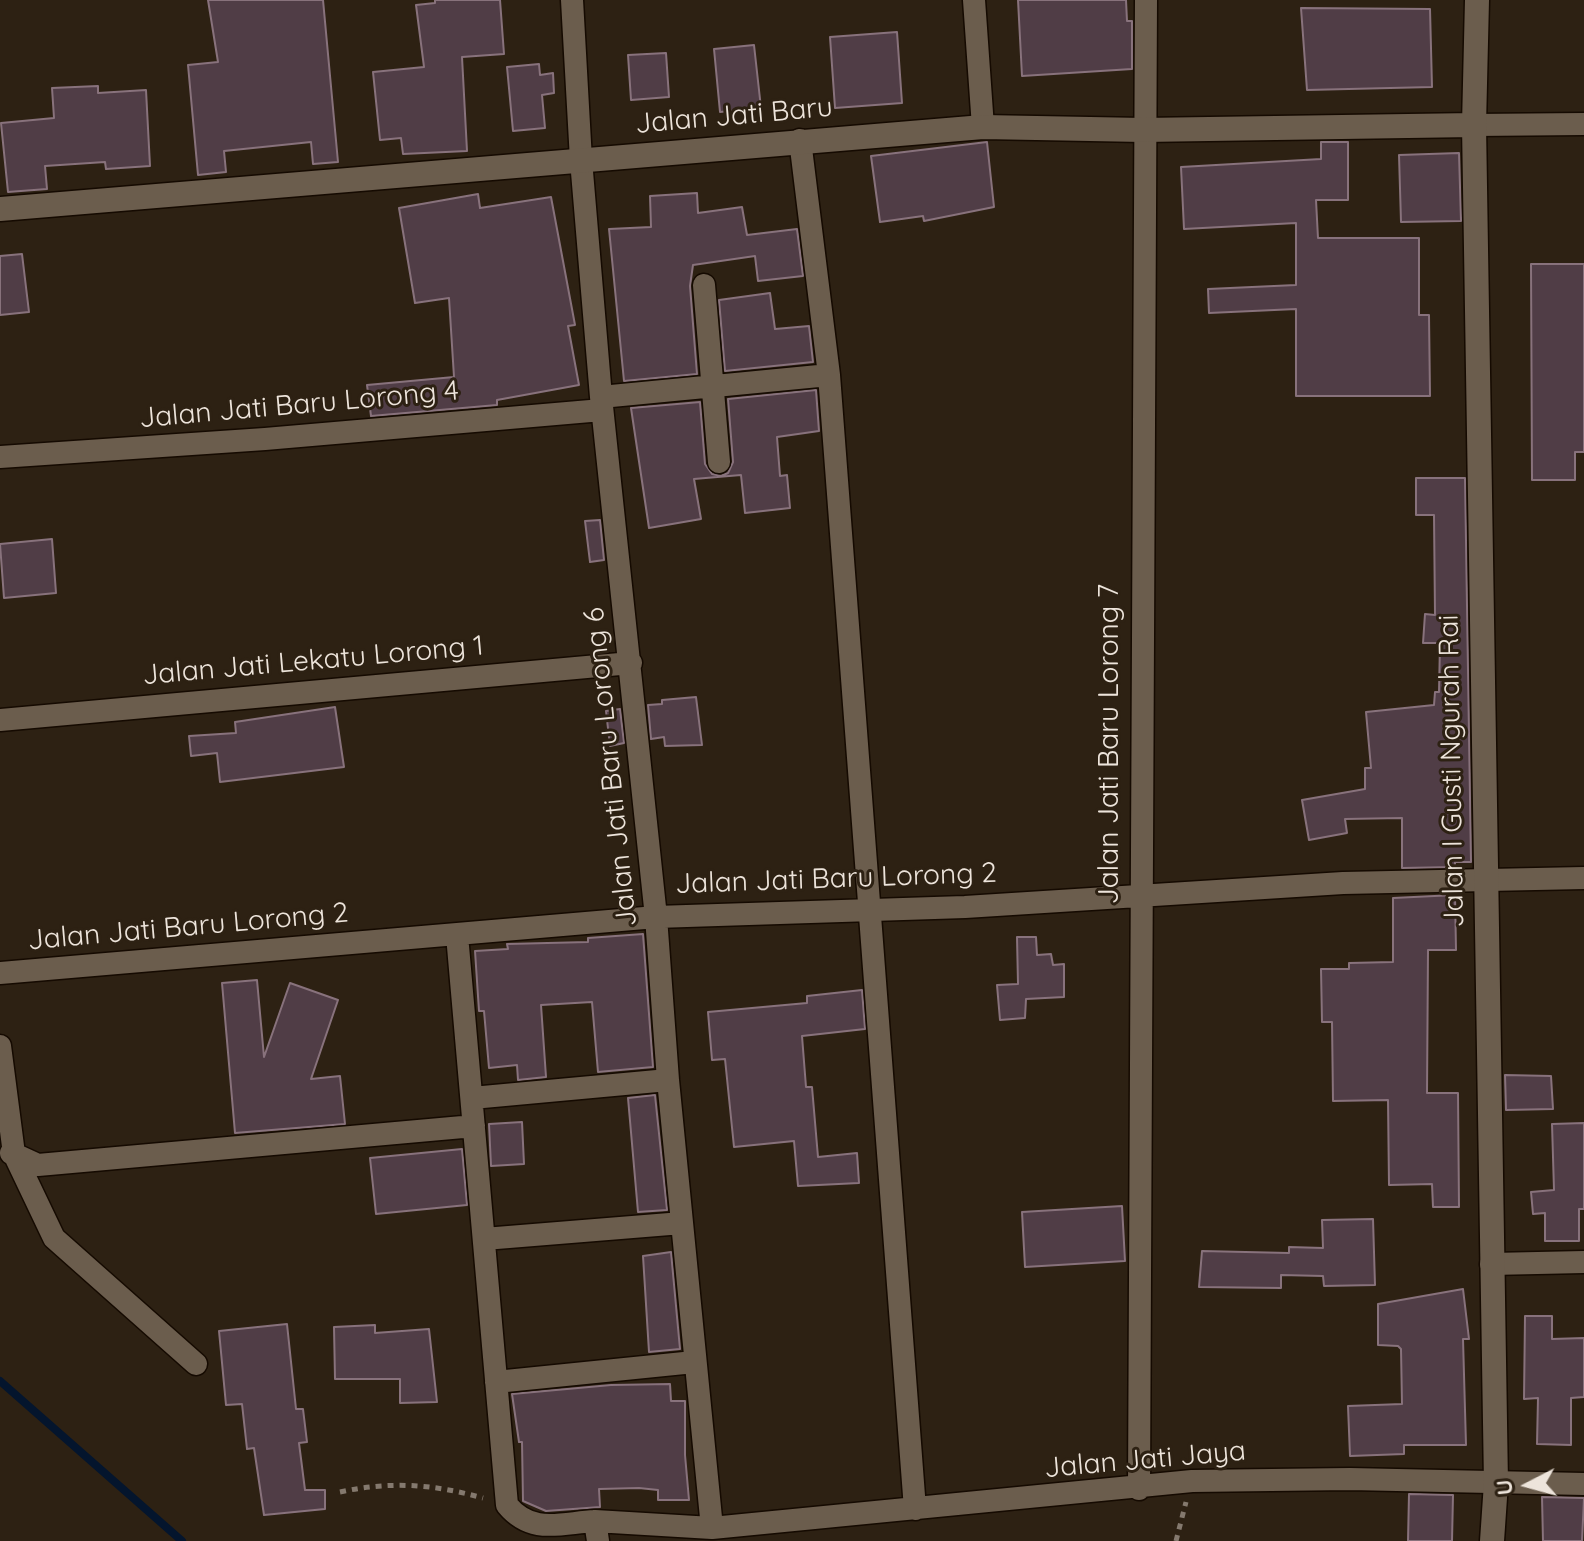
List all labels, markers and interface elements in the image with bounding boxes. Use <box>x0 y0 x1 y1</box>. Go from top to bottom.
street label: Jalan Jati Baru <box>634 91 834 141</box>
street label: Jalan Jati Baru Lorong 4 <box>138 374 460 436</box>
street label: Jalan Jati Baru Lorong 7 <box>1093 584 1127 904</box>
street label: Jalan Jati Baru Lorong 6 <box>578 606 644 928</box>
street label: Jalan I Gusti Ngurah Rai <box>1432 614 1472 928</box>
street label: Jalan Jati Lekatu Lorong 1 <box>141 629 485 693</box>
street label: Jalan Jati Baru Lorong 2 <box>675 857 997 901</box>
street label: Jalan Jati Baru Lorong 2 <box>26 896 350 958</box>
street label: Jalan Jati Jaya <box>1043 1434 1247 1486</box>
north arrow <box>1488 1445 1568 1525</box>
text: U <box>1489 1478 1519 1497</box>

